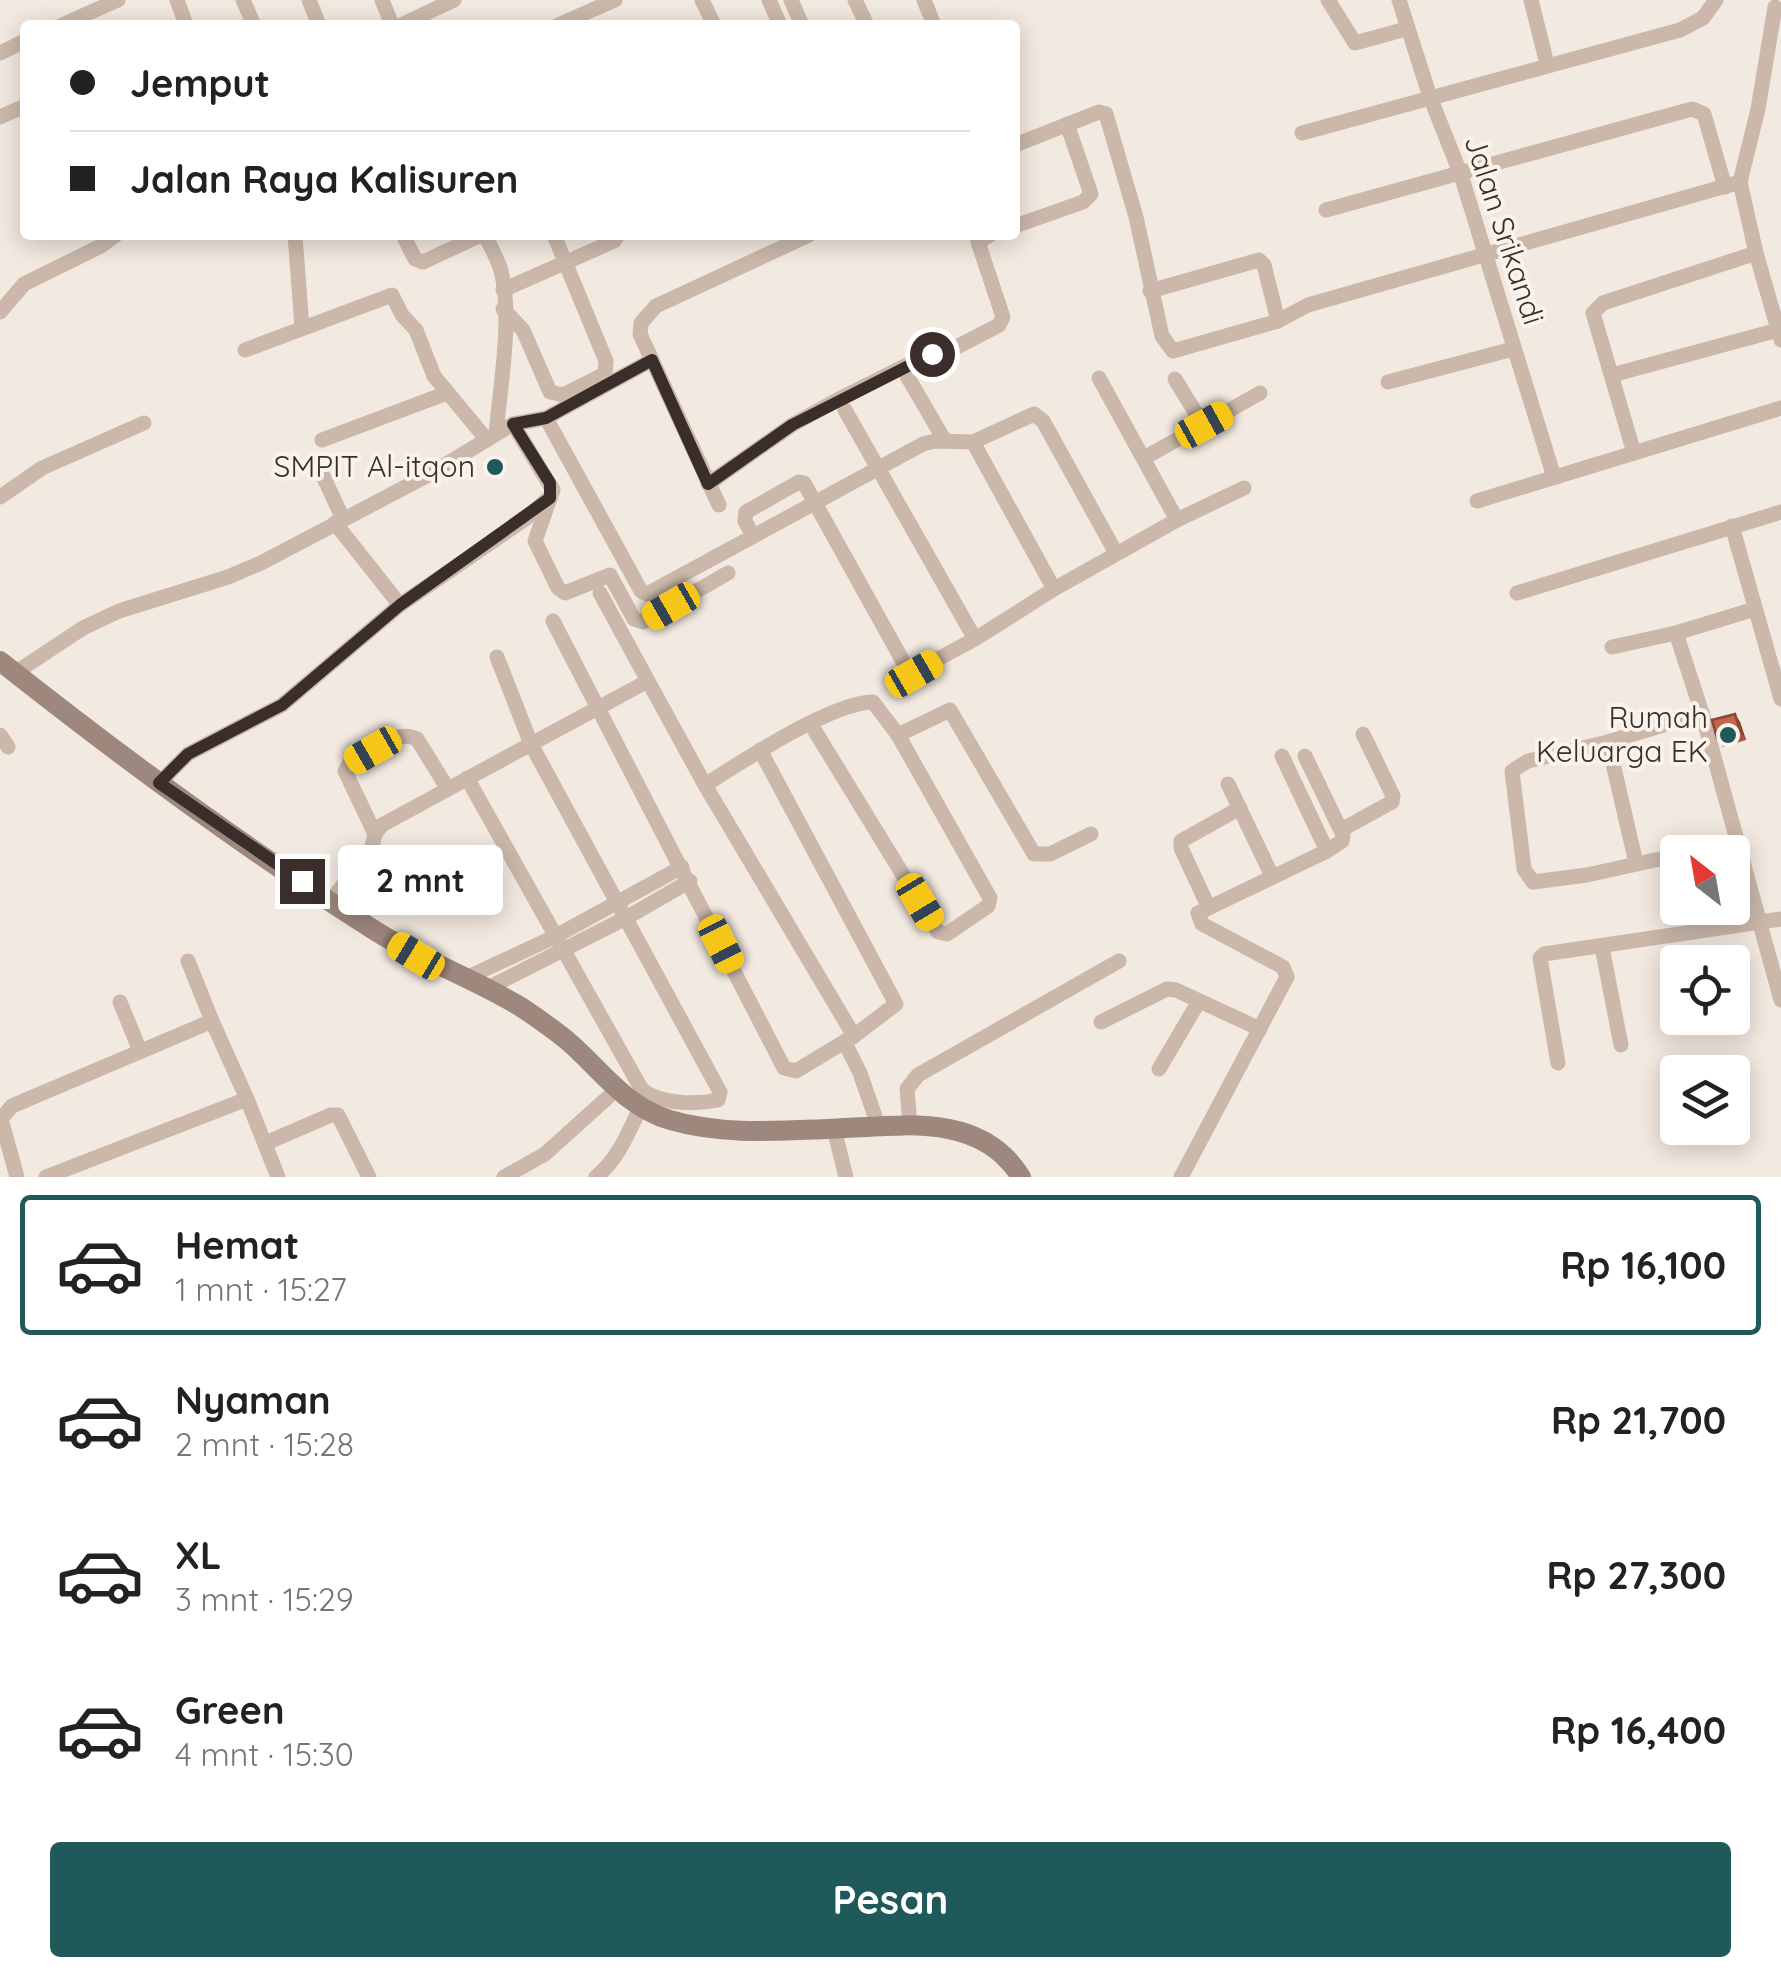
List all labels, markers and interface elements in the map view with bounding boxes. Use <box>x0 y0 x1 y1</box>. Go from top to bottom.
text: Jemput <box>130 59 270 107</box>
street label: Jalan Srikandi <box>1456 130 1553 329</box>
text: Jalan Raya Kalisuren <box>130 155 519 203</box>
route start <box>910 332 955 377</box>
car <box>1170 397 1238 453</box>
place label: SMPIT Al-itqon <box>274 447 475 485</box>
marker: SMPIT Al-itqon <box>484 456 506 478</box>
car <box>638 578 704 634</box>
car <box>881 646 947 702</box>
place label: Rumah Keluarga EK <box>1536 698 1708 770</box>
car <box>340 722 406 778</box>
marker: Rumah Keluarga EK <box>1717 724 1739 746</box>
north arrow <box>1660 835 1750 925</box>
map controls <box>1660 835 1750 1145</box>
callout: 2 mnt <box>337 846 502 916</box>
route end <box>280 859 325 904</box>
text: 2 mnt <box>376 860 465 900</box>
car <box>892 869 948 935</box>
car <box>694 910 748 978</box>
car <box>383 928 449 984</box>
button: locate <box>1660 945 1750 1035</box>
button: layers <box>1660 1055 1750 1145</box>
icon: car <box>55 1220 145 1310</box>
text: Hemat <box>175 1221 299 1269</box>
text: Rp 16,100 <box>1560 1241 1726 1289</box>
text: 1 mnt · 15:27 <box>175 1269 347 1309</box>
icon: car <box>55 1375 145 1465</box>
text: Nyaman <box>175 1376 331 1424</box>
text: Rp 21,700 <box>1551 1396 1726 1444</box>
text: 2 mnt · 15:28 <box>175 1424 354 1464</box>
icon: car <box>55 1530 145 1620</box>
text: XL <box>175 1531 221 1579</box>
text: Rp 27,300 <box>1547 1551 1726 1599</box>
text: 3 mnt · 15:29 <box>175 1579 354 1619</box>
icon: car <box>55 1685 145 1775</box>
text: Green <box>175 1686 285 1734</box>
text: Rp 16,400 <box>1550 1706 1726 1754</box>
text: 4 mnt · 15:30 <box>175 1734 354 1774</box>
button: Pesan <box>50 1842 1731 1957</box>

